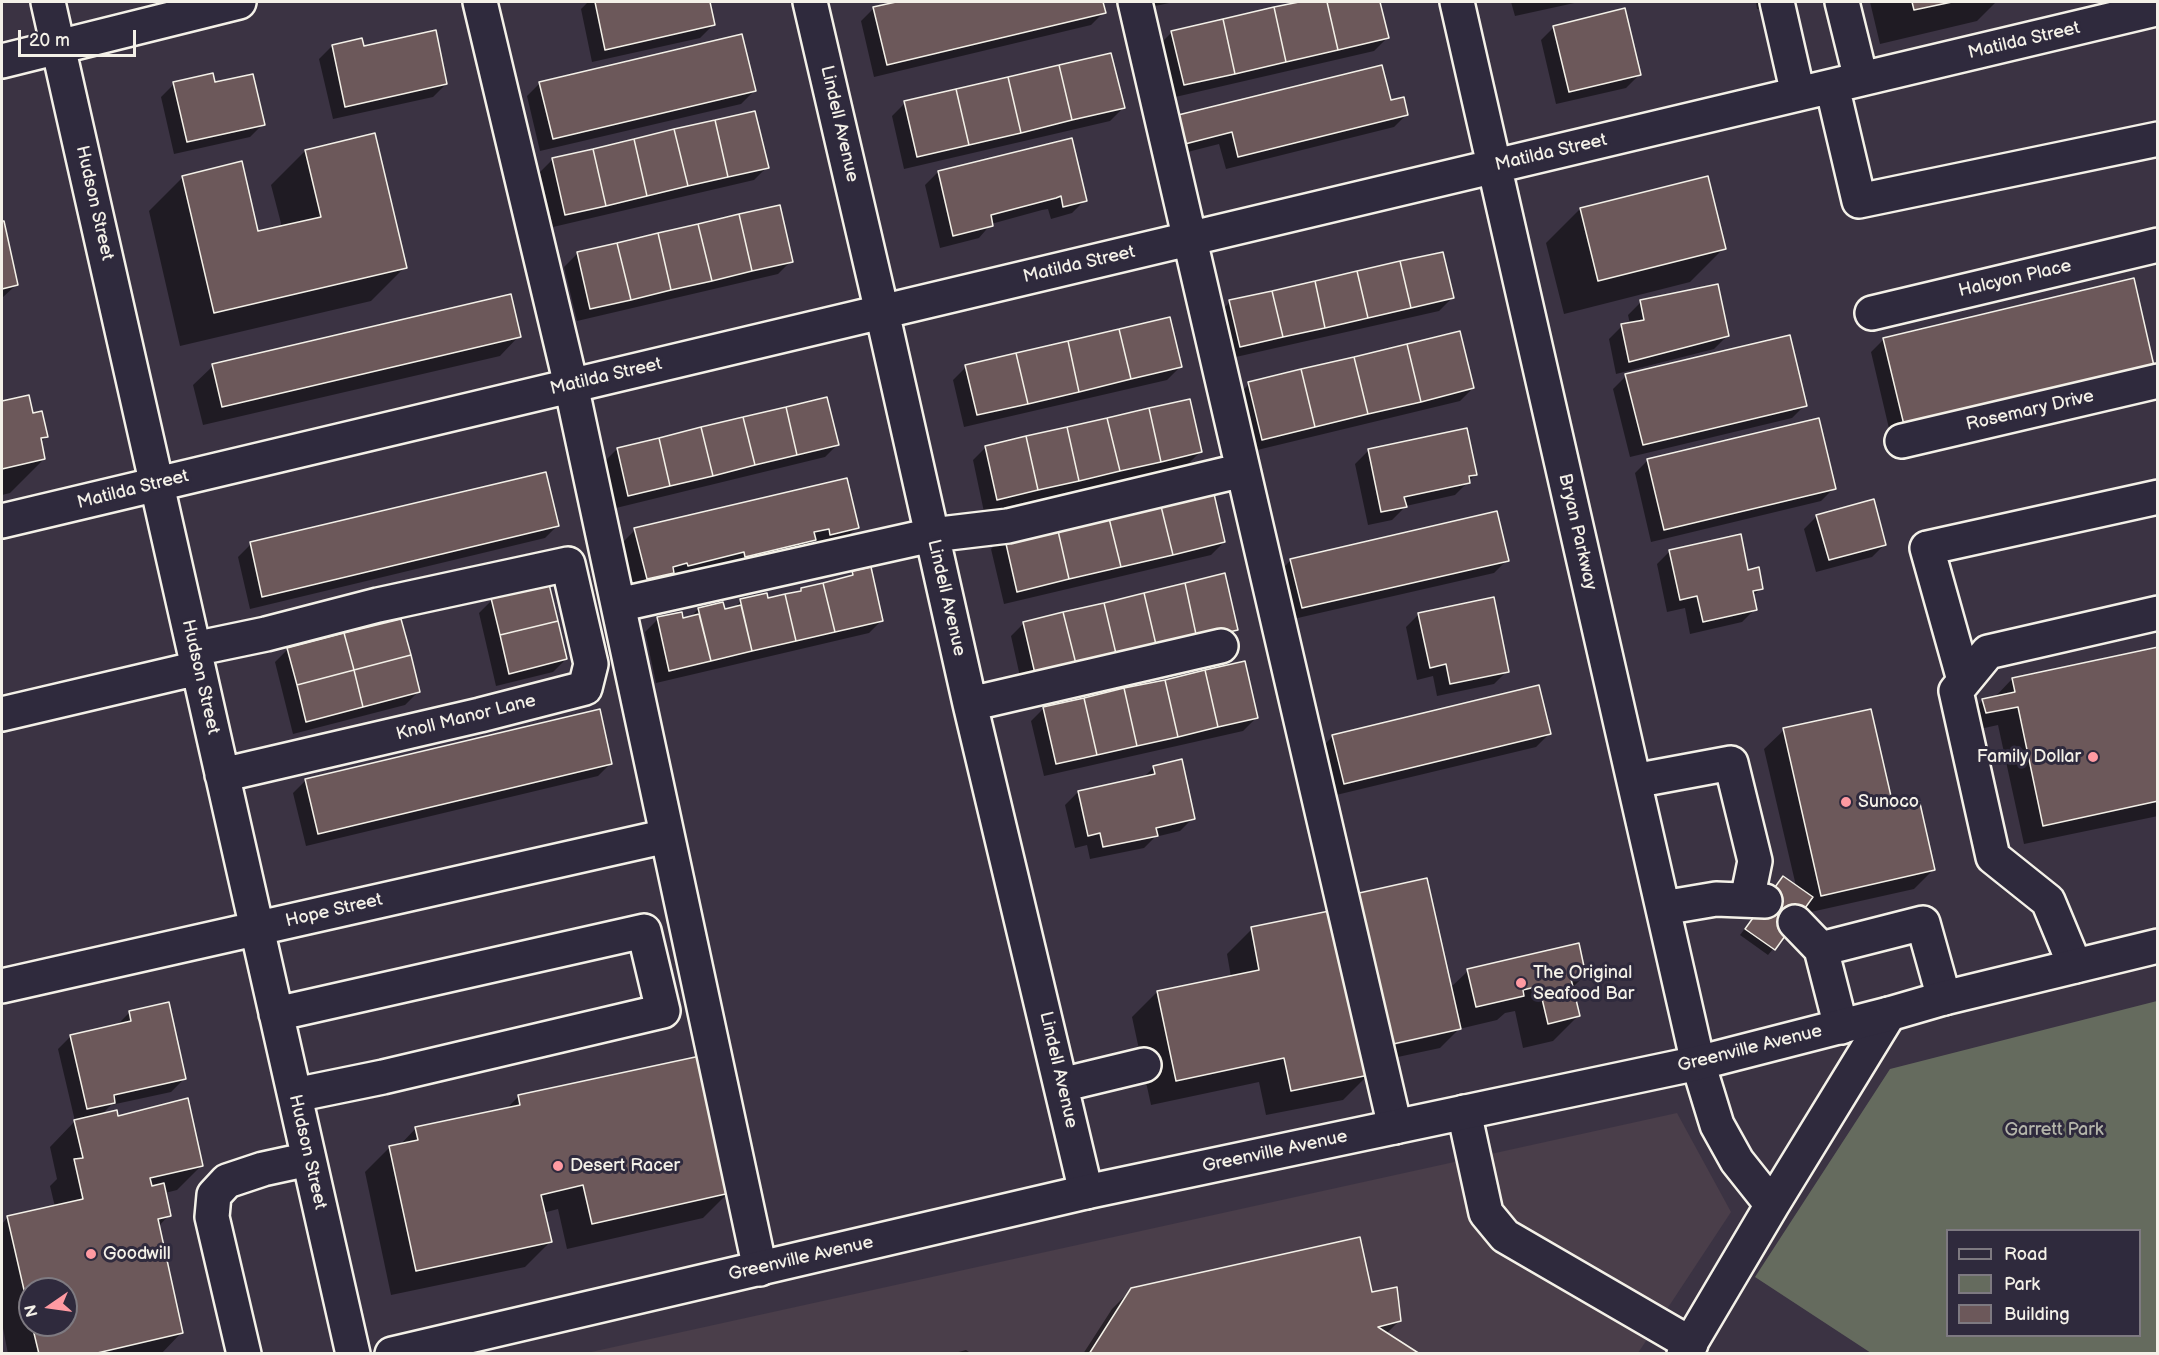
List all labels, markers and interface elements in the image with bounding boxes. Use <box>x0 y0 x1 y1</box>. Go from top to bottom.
scale bar <box>21 18 140 56</box>
street label: Matilda Street <box>1966 18 2082 64</box>
text: 20 m <box>29 30 70 51</box>
street label: Lindell Avenue <box>815 64 863 184</box>
street label: Matilda Street <box>1493 130 1609 176</box>
street label: Hudson Street <box>70 144 118 262</box>
street label: Matilda Street <box>1021 242 1137 288</box>
street label: Halcyon Place <box>1956 256 2074 302</box>
street label: Matilda Street <box>548 354 664 400</box>
street label: Rosemary Drive <box>1964 386 2096 436</box>
street label: Matilda Street <box>75 466 191 514</box>
street label: Bryan Parkway <box>1553 472 1601 592</box>
street label: Lindell Avenue <box>922 538 970 658</box>
street label: Hudson Street <box>176 618 224 736</box>
street label: Knoll Manor Lane <box>394 690 538 746</box>
place label: Family Dollar <box>1977 746 2081 768</box>
marker: Family Dollar <box>2086 750 2100 764</box>
place label: Sunoco <box>1858 791 1919 813</box>
marker: Sunoco <box>1839 795 1853 809</box>
street label: Hope Street <box>283 889 385 933</box>
place label: The Original Seafood Bar <box>1533 962 1634 1004</box>
marker: The Original Seafood Bar <box>1514 976 1528 990</box>
street label: Lindell Avenue <box>1034 1010 1082 1130</box>
street label: Greenville Avenue <box>1676 1021 1824 1077</box>
street label: Hudson Street <box>283 1093 331 1211</box>
park label: Garrett Park <box>2004 1119 2104 1141</box>
street label: Greenville Avenue <box>1200 1126 1350 1178</box>
place label: Desert Racer <box>570 1155 680 1177</box>
marker: Desert Racer <box>551 1159 565 1173</box>
legend <box>1946 1229 2141 1337</box>
street label: Greenville Avenue <box>727 1232 875 1286</box>
place label: Goodwill <box>103 1243 171 1265</box>
text: Road <box>2004 1244 2048 1265</box>
marker: Goodwill <box>84 1247 98 1261</box>
text: Park <box>2004 1274 2040 1295</box>
north arrow <box>18 1277 78 1337</box>
text: N <box>21 1303 43 1319</box>
text: Building <box>2004 1304 2070 1325</box>

